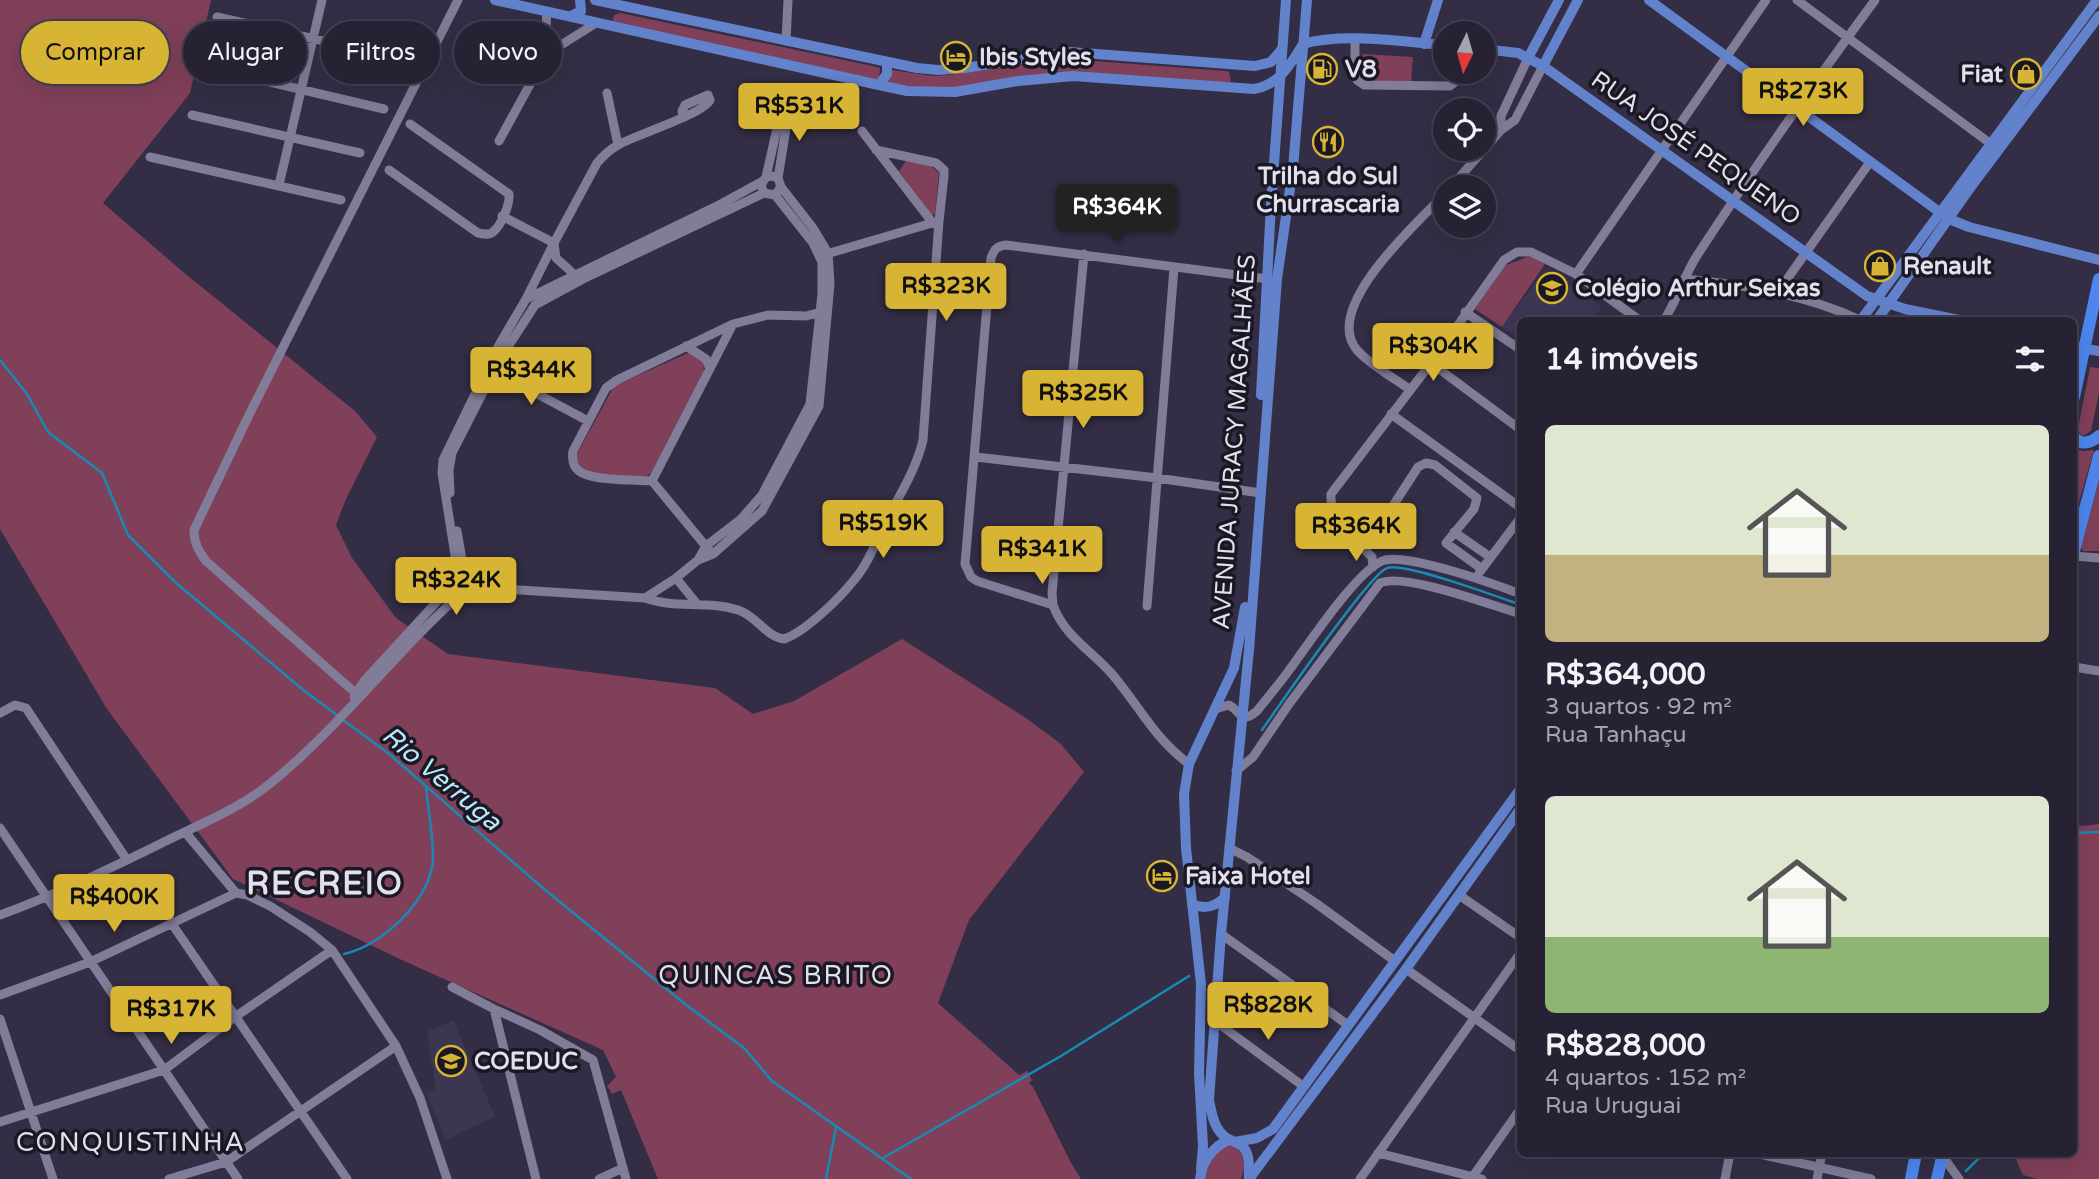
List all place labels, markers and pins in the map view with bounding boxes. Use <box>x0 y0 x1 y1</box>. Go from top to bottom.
hotel icon: Ibis Styles <box>939 40 973 74</box>
place label: Ibis Styles <box>979 43 1092 72</box>
fuel station icon: V8 <box>1305 52 1339 86</box>
place label: V8 <box>1345 55 1377 84</box>
shop icon: Fiat <box>2009 57 2043 91</box>
place label: Fiat <box>1960 60 2004 89</box>
pin: R$273K <box>1746 68 1860 128</box>
pin: R$531K <box>742 83 856 143</box>
restaurant icon: Trilha do Sul Churrascaria <box>1311 125 1345 159</box>
place label: Trilha do Sul Churrascaria <box>1256 162 1400 219</box>
pin: R$364K <box>1060 184 1174 244</box>
shop icon: Renault <box>1863 249 1897 283</box>
place label: Renault <box>1903 252 1992 281</box>
pin: R$323K <box>889 264 1003 323</box>
school or university icon: Colégio Arthur Seixas <box>1535 271 1569 305</box>
place label: Colégio Arthur Seixas <box>1575 274 1820 303</box>
pin: R$304K <box>1376 324 1490 383</box>
pin: R$344K <box>474 348 588 407</box>
pin: R$325K <box>1026 370 1140 430</box>
pin: R$519K <box>826 500 940 560</box>
pin: R$364K <box>1299 504 1413 563</box>
pin: R$341K <box>985 526 1099 586</box>
pin: R$324K <box>399 558 513 617</box>
hotel icon: Faixa Hotel <box>1145 859 1179 893</box>
place label: Faixa Hotel <box>1185 862 1311 891</box>
pin: R$400K <box>57 874 171 934</box>
pin: R$828K <box>1211 982 1325 1042</box>
pin: R$317K <box>114 986 228 1046</box>
school or university icon: COEDUC <box>434 1044 468 1078</box>
place label: COEDUC <box>474 1047 578 1076</box>

